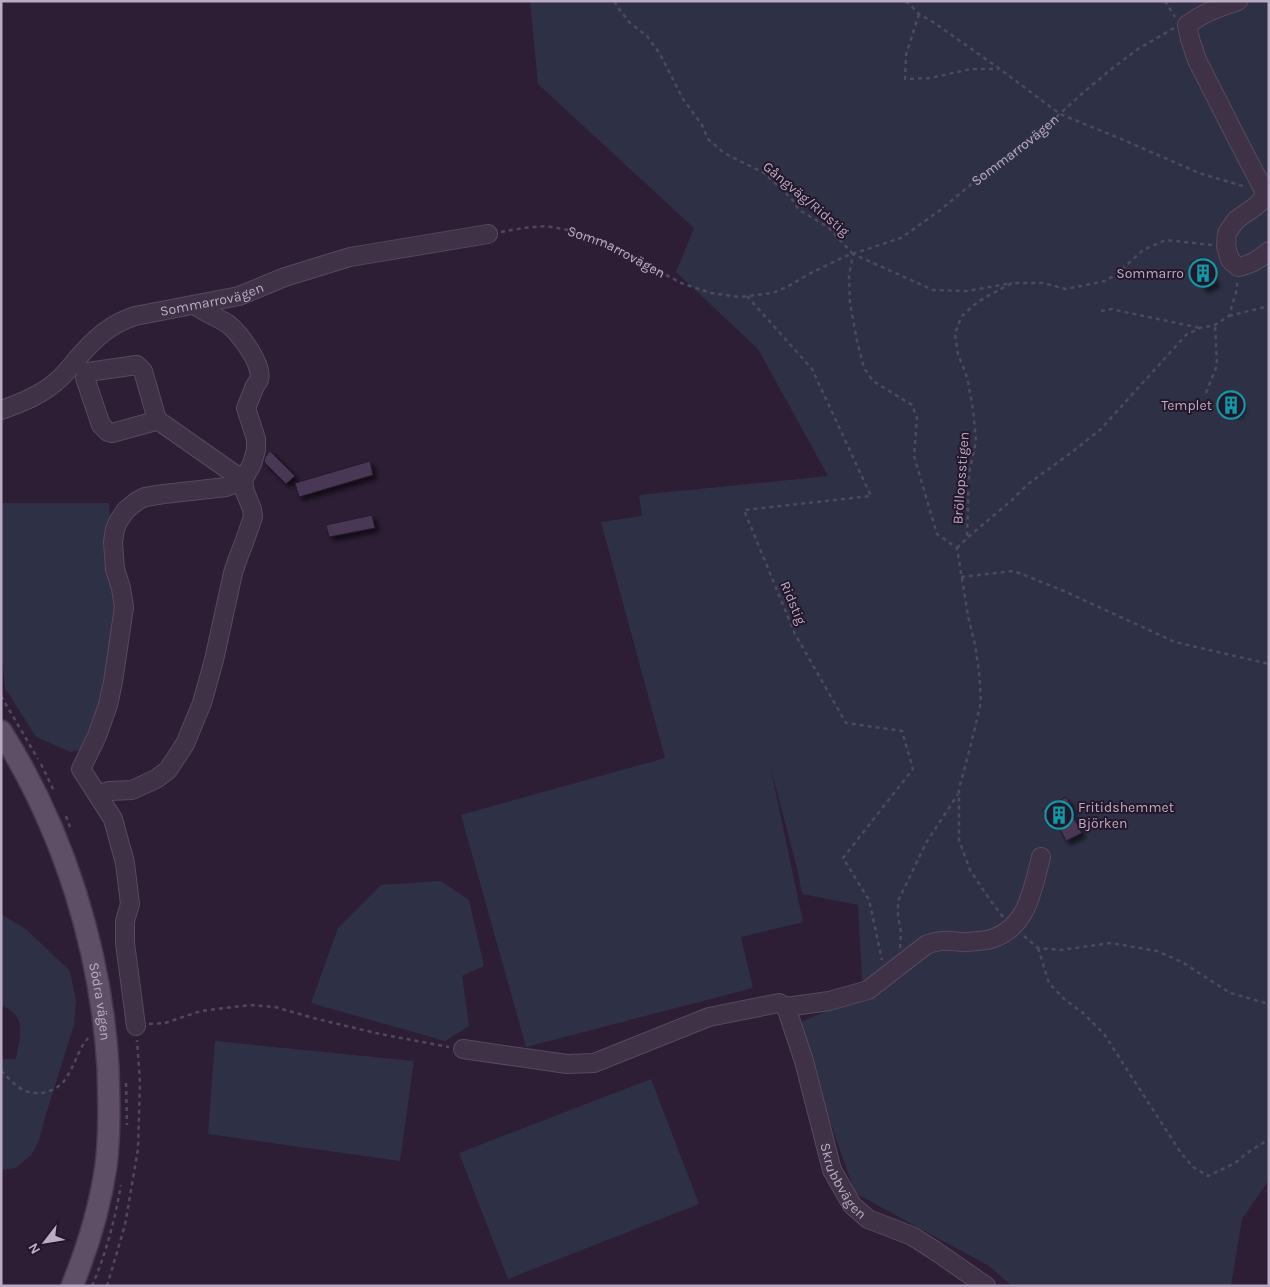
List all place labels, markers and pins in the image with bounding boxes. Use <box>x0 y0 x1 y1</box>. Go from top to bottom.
building icon: Sommarro <box>1188 258 1218 288</box>
place label: Sommarro <box>1116 265 1184 282</box>
building icon: Templet <box>1216 390 1246 420</box>
place label: Templet <box>1161 397 1212 414</box>
place label: Fritidshemmet Björken <box>1078 799 1174 832</box>
building icon: Fritidshemmet Björken <box>1044 800 1074 830</box>

